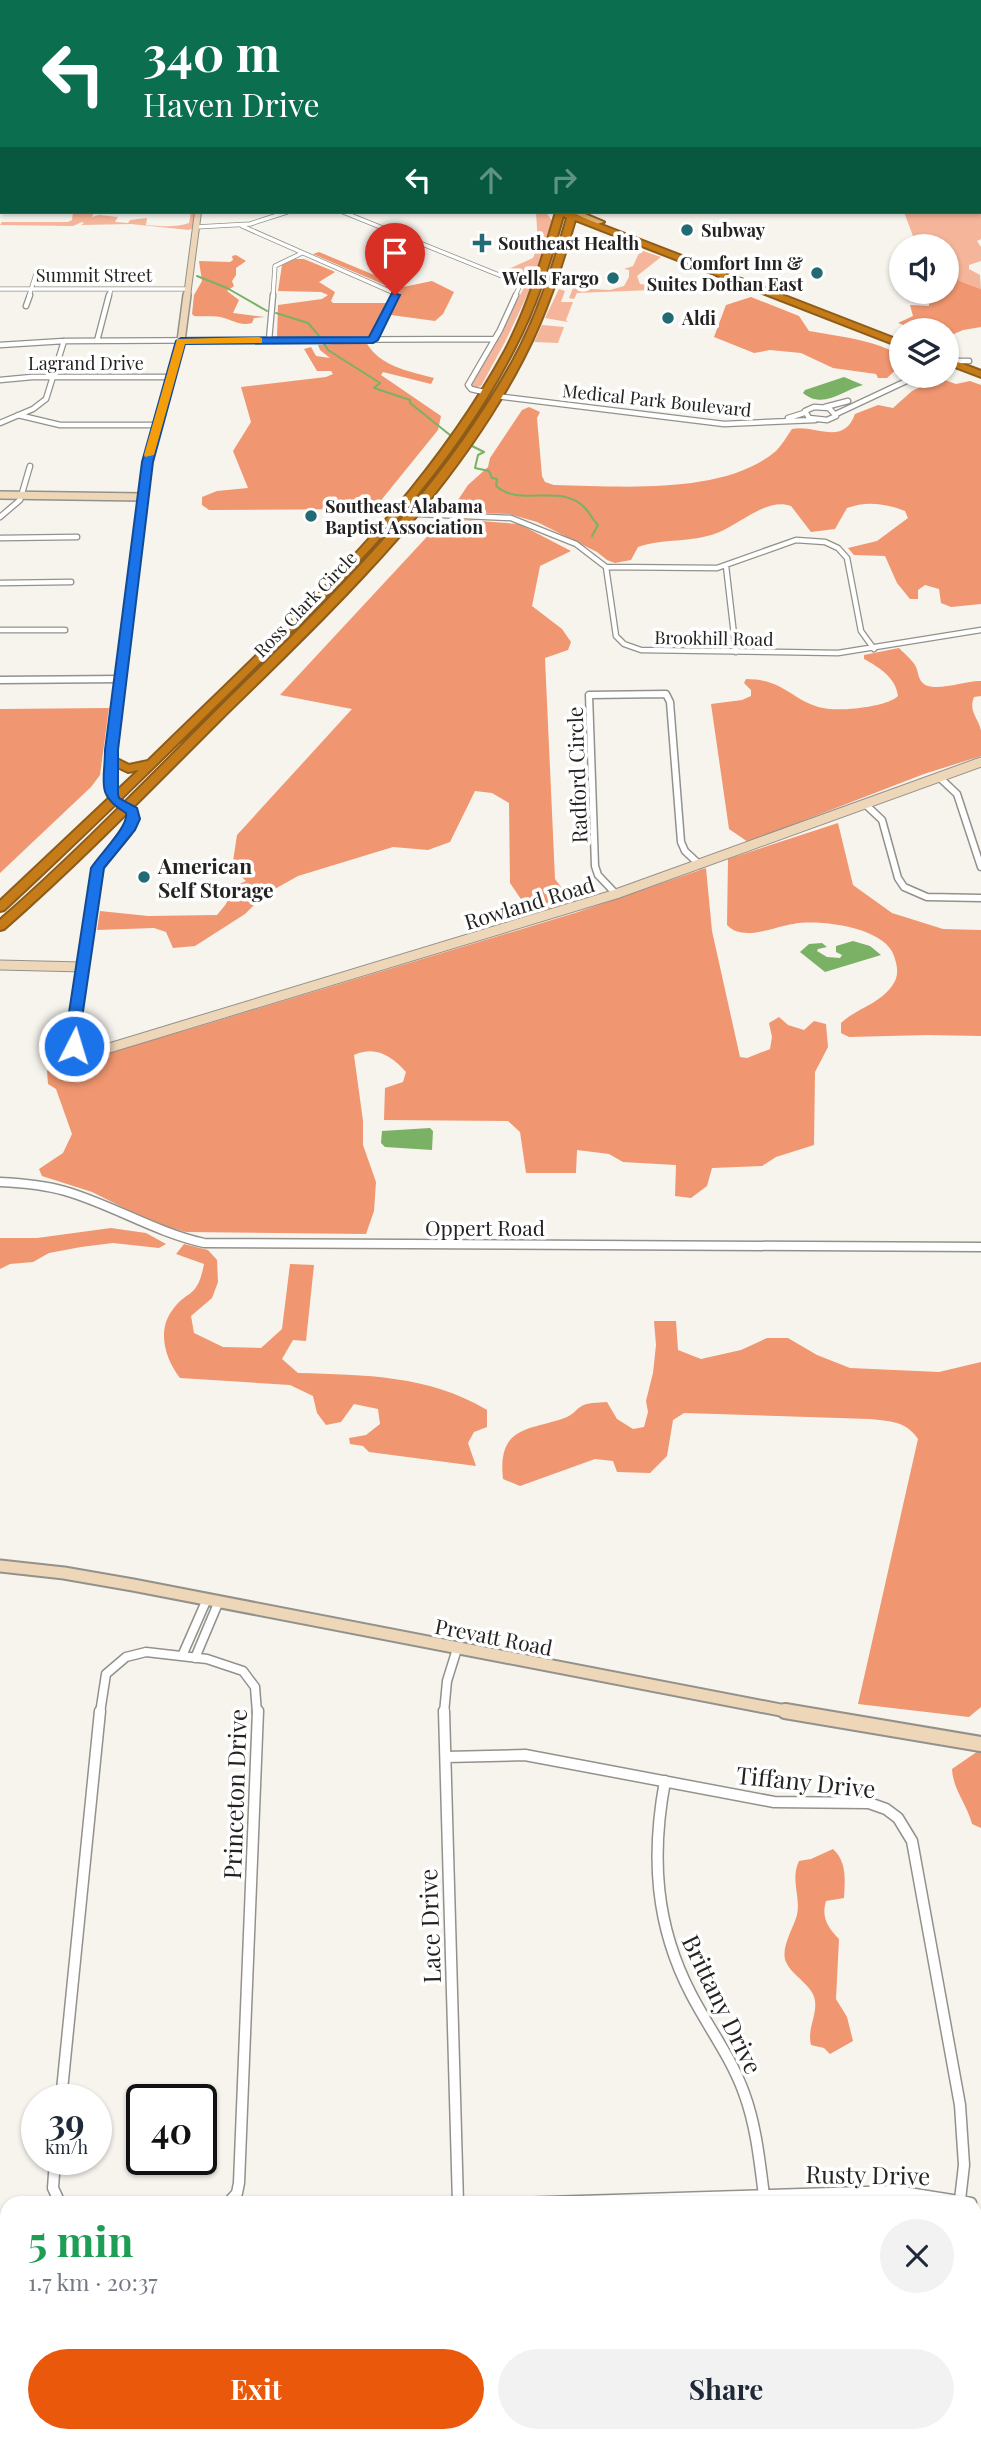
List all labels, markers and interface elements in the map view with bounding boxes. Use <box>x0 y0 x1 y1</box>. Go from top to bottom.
text: 340 m <box>143 19 280 84</box>
icon: left <box>28 28 119 119</box>
text: Haven Drive <box>143 82 320 125</box>
icon: left <box>399 161 437 199</box>
icon: ahead <box>472 161 510 199</box>
icon: right <box>545 161 583 199</box>
place label: Subway <box>701 218 766 242</box>
marker: Subway <box>679 222 695 238</box>
pin <box>365 223 425 295</box>
place label: Southeast Health <box>498 231 639 255</box>
marker: Southeast Health <box>472 233 492 253</box>
icon: arrive <box>376 234 414 272</box>
map controls <box>889 234 959 388</box>
button: sound <box>889 234 959 304</box>
place label: Comfort Inn & Suites Dothan East <box>647 251 804 296</box>
street label: Summit Street <box>36 263 153 287</box>
marker: Comfort Inn & Suites Dothan East <box>809 265 825 281</box>
place label: Wells Fargo <box>501 266 599 290</box>
marker: Wells Fargo <box>605 270 621 286</box>
place label: Aldi <box>681 306 716 330</box>
marker: Aldi <box>660 310 676 326</box>
button: layers <box>889 318 959 388</box>
street label: Lagrand Drive <box>28 351 144 375</box>
street label: Medical Park Boulevard <box>561 378 753 422</box>
place label: Southeast Alabama Baptist Association <box>325 494 483 539</box>
marker: Southeast Alabama Baptist Association <box>303 508 319 524</box>
street label: Ross Clark Circle <box>248 546 362 662</box>
street label: Brookhill Road <box>654 625 774 651</box>
street label: Radford Circle <box>560 706 592 844</box>
place label: American Self Storage <box>157 851 274 903</box>
marker: American Self Storage <box>136 869 152 885</box>
street label: Rowland Road <box>460 869 598 935</box>
position arrow <box>37 1009 111 1083</box>
street label: Oppert Road <box>425 1213 545 1241</box>
street label: Prevatt Road <box>433 1611 555 1661</box>
street label: Princeton Drive <box>215 1708 253 1880</box>
street label: Tiffany Drive <box>735 1758 877 1804</box>
street label: Lace Drive <box>411 1868 447 1984</box>
street label: Brittany Drive <box>676 1929 770 2079</box>
speed limit sign: 40 <box>126 2084 217 2175</box>
text: 39 <box>48 2097 85 2144</box>
text: km/h <box>45 2135 88 2159</box>
street label: Rusty Drive <box>805 2157 931 2191</box>
text: 5 min <box>28 2212 133 2268</box>
button: close <box>880 2219 954 2293</box>
text: 1.7 km · 20:37 <box>28 2266 158 2297</box>
button: Exit <box>28 2349 484 2429</box>
button: Share <box>498 2349 954 2429</box>

